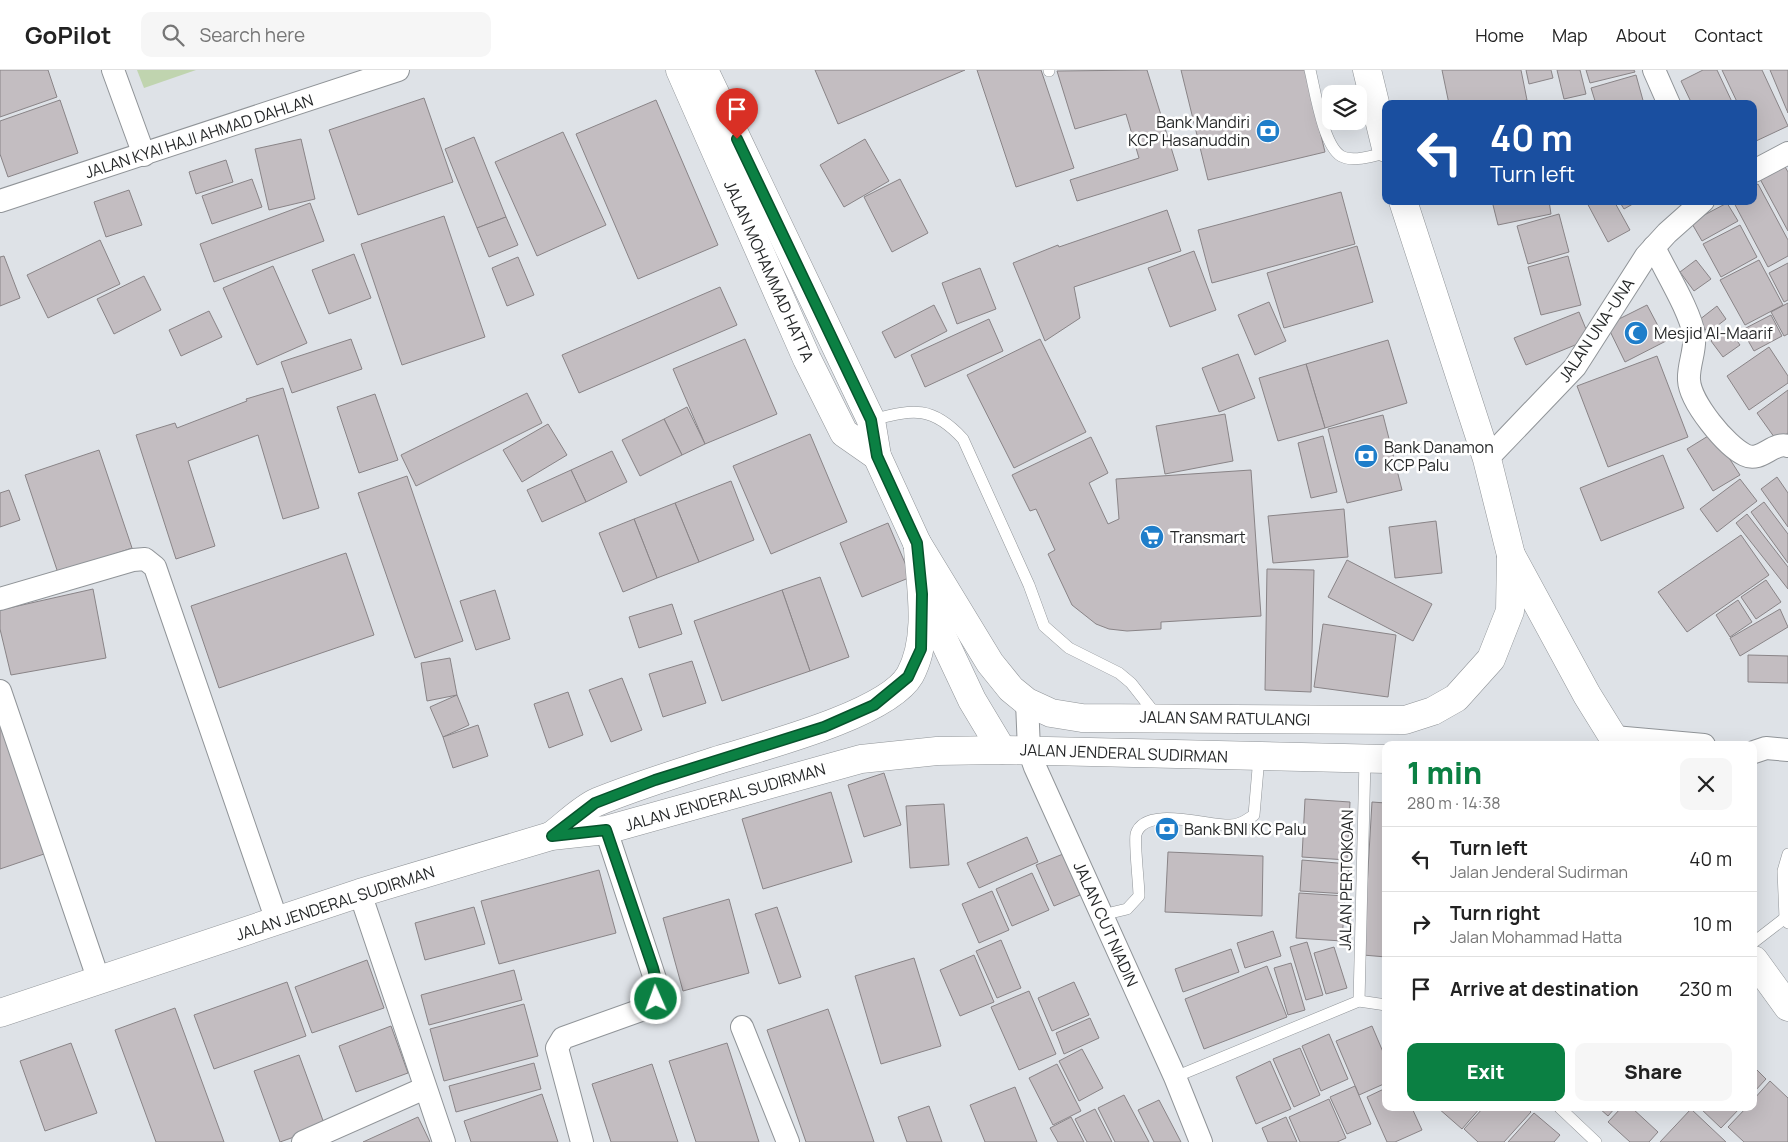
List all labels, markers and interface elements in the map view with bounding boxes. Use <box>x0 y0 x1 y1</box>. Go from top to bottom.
search box <box>141 12 491 57</box>
text: GoPilot <box>25 18 111 51</box>
icon: search <box>159 21 187 49</box>
text: Search here <box>199 22 305 48</box>
text: Home <box>1475 23 1524 47</box>
text: Map <box>1552 23 1588 47</box>
text: About <box>1616 23 1666 47</box>
text: Contact <box>1694 23 1763 47</box>
map controls <box>1322 85 1367 130</box>
button: layers <box>1322 85 1367 130</box>
pin <box>716 88 758 139</box>
street label: JALAN KYAI HAJI AHMAD DAHLAN <box>82 89 316 183</box>
icon: arrive <box>723 95 751 123</box>
place label: Bank Mandiri KCP Hasanuddin <box>1128 111 1250 151</box>
text: 40 m <box>1490 114 1573 162</box>
bank icon: Bank Mandiri KCP Hasanuddin <box>1255 118 1281 144</box>
icon: left <box>1407 120 1472 185</box>
text: Turn left <box>1490 159 1575 189</box>
street label: JALAN MOHAMMAD HATTA <box>719 177 819 365</box>
street label: JALAN UNA-UNA <box>1553 274 1639 386</box>
mosque icon: Mesjid Al-Maarif <box>1623 320 1649 346</box>
place label: Mesjid Al-Maarif <box>1654 322 1773 344</box>
place label: Bank Danamon KCP Palu <box>1384 436 1494 476</box>
bank icon: Bank Danamon KCP Palu <box>1353 443 1379 469</box>
supermarket icon: Transmart <box>1139 524 1165 550</box>
place label: Transmart <box>1170 526 1246 548</box>
street label: JALAN SAM RATULANGI <box>1139 706 1311 730</box>
street label: JALAN JENDERAL SUDIRMAN <box>1020 738 1228 768</box>
text: 1 min <box>1407 752 1482 793</box>
street label: JALAN JENDERAL SUDIRMAN <box>622 758 828 836</box>
button: close <box>1680 758 1732 810</box>
text: 280 m · 14:38 <box>1407 792 1501 814</box>
street label: JALAN PERTOKOAN <box>1334 809 1358 951</box>
bank icon: Bank BNI KC Palu <box>1154 816 1180 842</box>
place label: Bank BNI KC Palu <box>1184 818 1306 840</box>
text: Turn left <box>1450 835 1528 861</box>
icon: left <box>1407 845 1435 873</box>
text: 40 m <box>1689 846 1732 872</box>
street label: JALAN CUT NIADIN <box>1069 858 1143 990</box>
street label: JALAN JENDERAL SUDIRMAN <box>233 860 437 946</box>
text: Jalan Jenderal Sudirman <box>1450 861 1628 883</box>
text: Turn right <box>1450 900 1540 926</box>
icon: right <box>1407 910 1435 938</box>
text: 10 m <box>1693 911 1732 937</box>
text: Jalan Mohammad Hatta <box>1450 926 1622 948</box>
position arrow <box>629 972 681 1024</box>
icon: arrive <box>1407 975 1435 1003</box>
text: Arrive at destination <box>1450 976 1639 1002</box>
text: 230 m <box>1679 976 1732 1002</box>
button: Exit <box>1407 1043 1565 1101</box>
button: Share <box>1575 1043 1732 1101</box>

